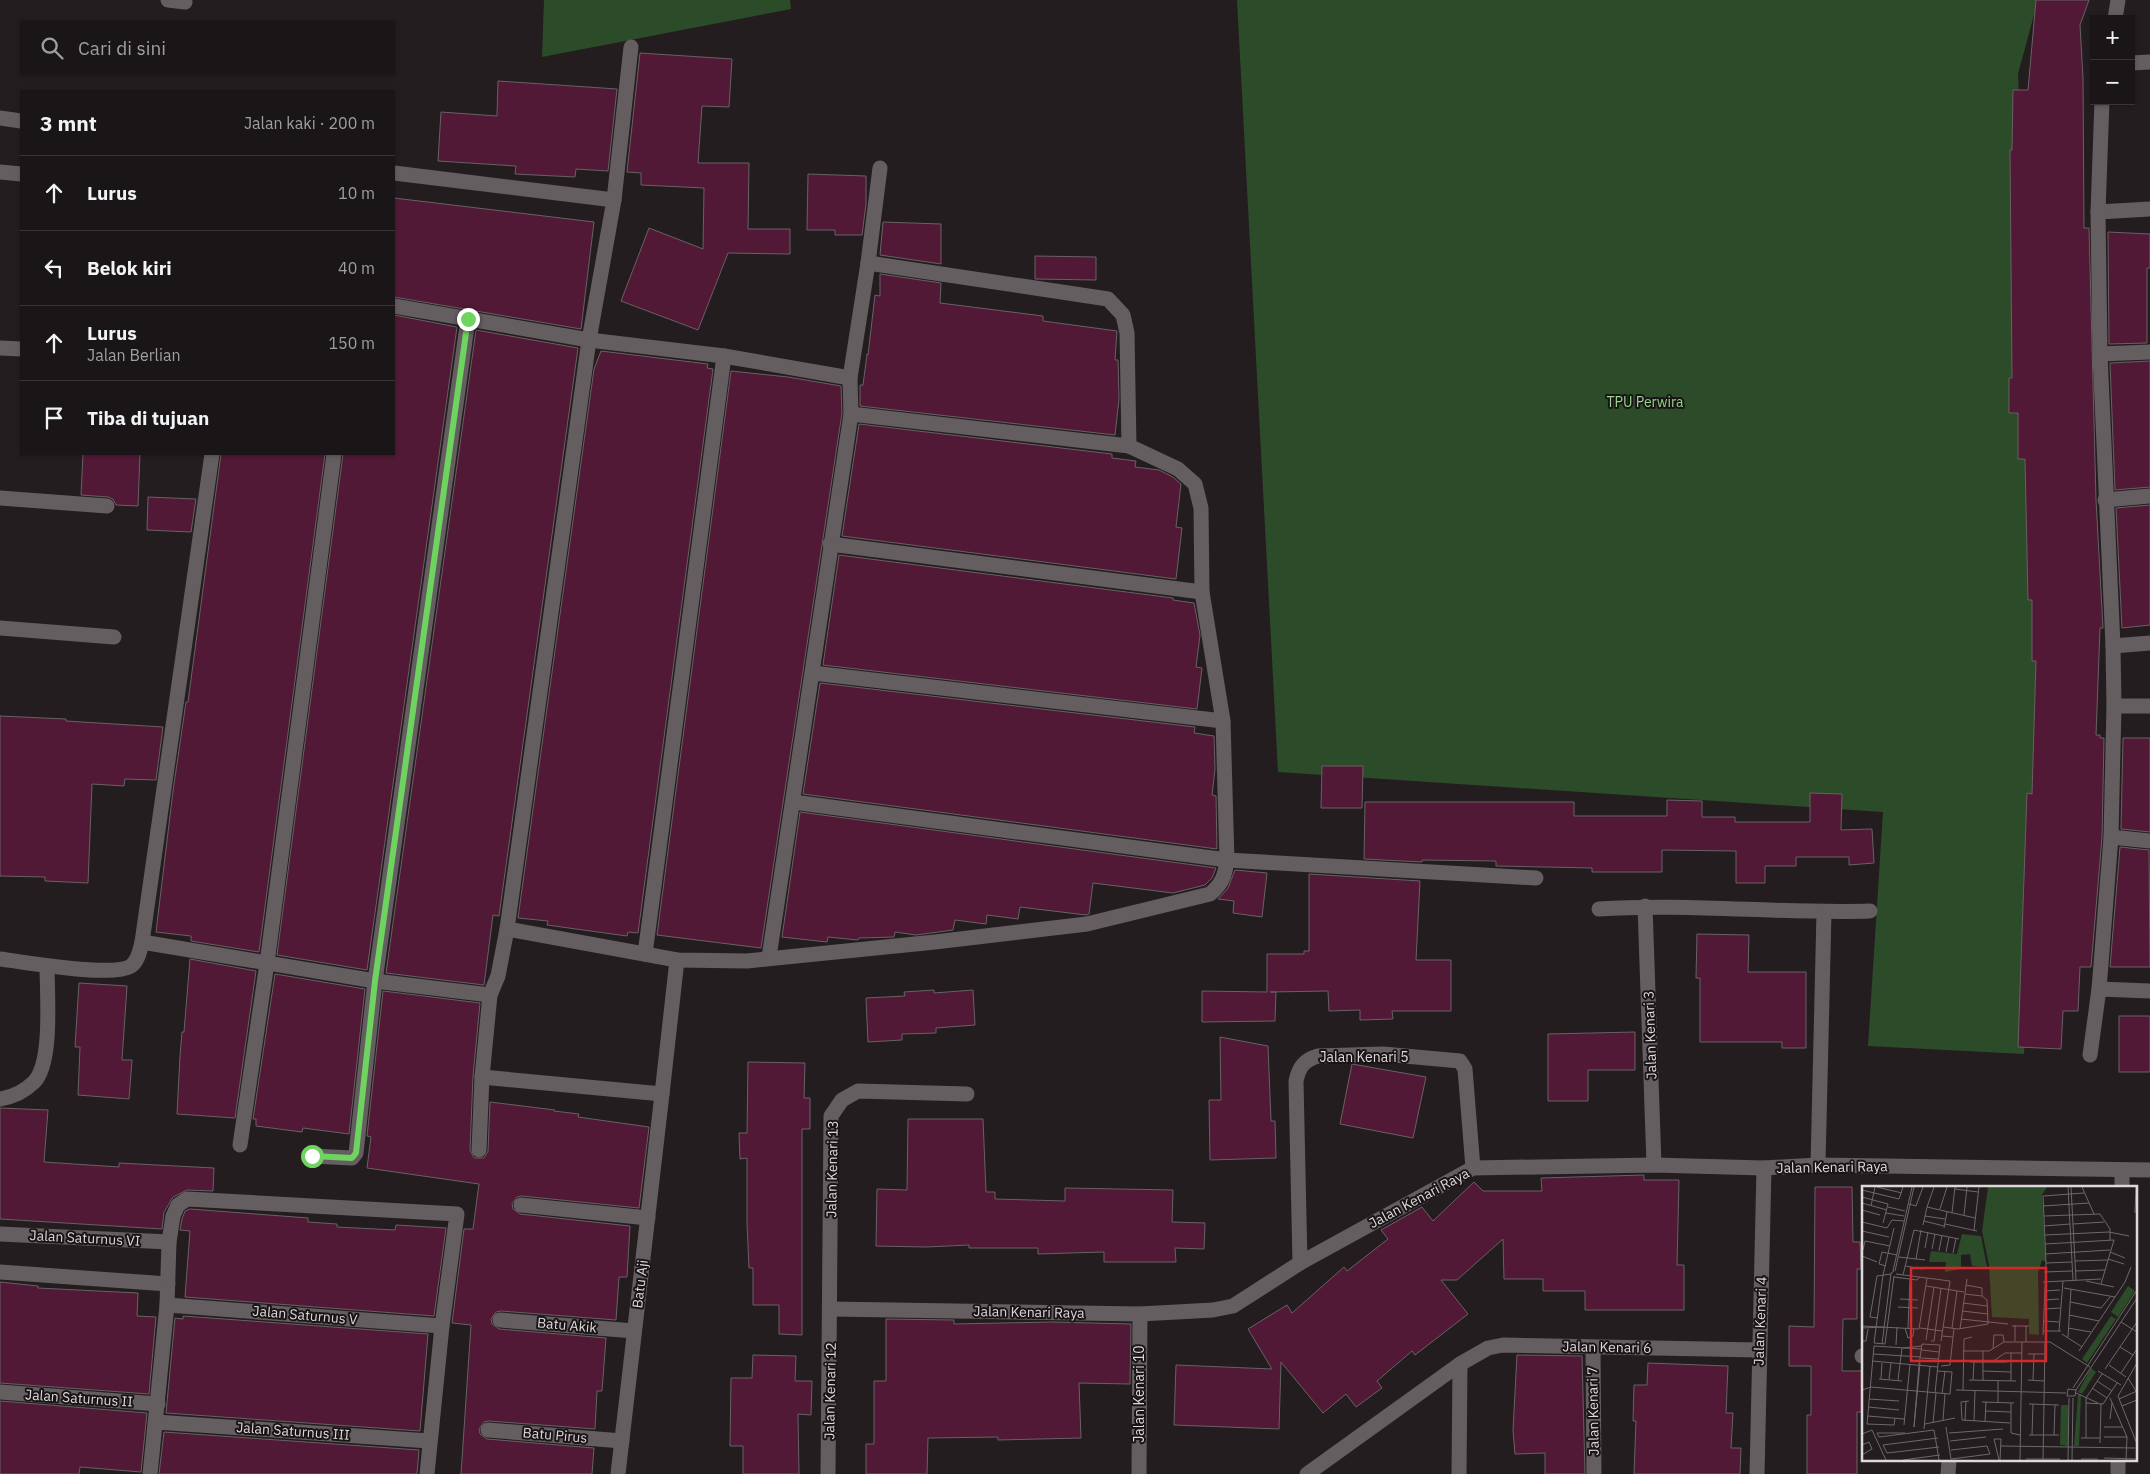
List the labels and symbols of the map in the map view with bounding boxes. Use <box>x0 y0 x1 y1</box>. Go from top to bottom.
route end <box>457 308 480 331</box>
park label: TPU Perwira <box>1606 393 1684 411</box>
street label: Jalan Kenari 3 <box>1639 990 1661 1080</box>
street label: Jalan Kenari 5 <box>1319 1048 1409 1066</box>
street label: Jalan Kenari 13 <box>822 1120 842 1218</box>
route start <box>301 1145 324 1168</box>
street label: Jalan Kenari Raya <box>1776 1157 1888 1177</box>
street label: Jalan Kenari Raya <box>1366 1164 1473 1232</box>
inset map <box>1862 1186 2138 1462</box>
street label: Jalan Saturnus VI <box>29 1226 141 1250</box>
street label: Batu Aji <box>628 1259 652 1309</box>
street label: Jalan Kenari 4 <box>1749 1276 1771 1366</box>
street label: Jalan Saturnus V <box>252 1301 359 1329</box>
street label: Jalan Kenari Raya <box>973 1302 1085 1322</box>
street label: Batu Akik <box>536 1313 598 1337</box>
street label: Jalan Kenari 6 <box>1562 1337 1652 1357</box>
street label: Jalan Kenari 12 <box>820 1342 840 1440</box>
street label: Jalan Kenari 10 <box>1130 1345 1148 1443</box>
street label: Jalan Kenari 7 <box>1583 1366 1603 1456</box>
street label: Jalan Saturnus II <box>25 1385 133 1411</box>
street label: Jalan Saturnus III <box>236 1418 350 1444</box>
street label: Batu Pirus <box>522 1423 588 1447</box>

